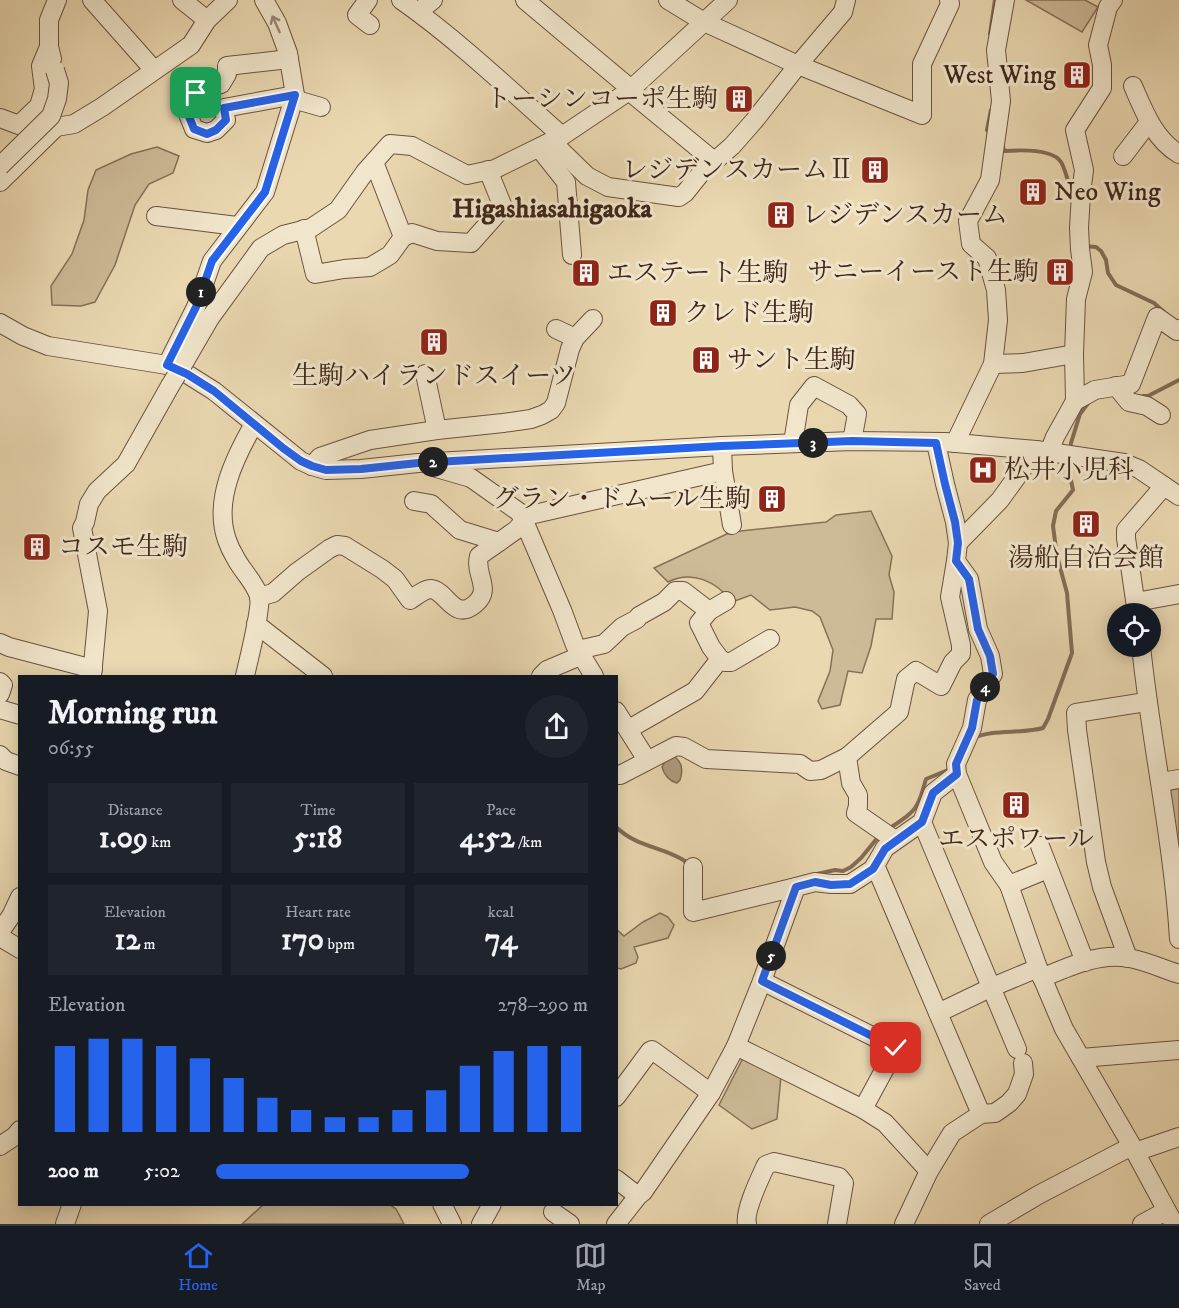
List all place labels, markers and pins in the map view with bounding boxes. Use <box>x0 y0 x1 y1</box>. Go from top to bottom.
place label: West Wing <box>942 59 1056 92</box>
building icon: West Wing <box>1061 59 1093 91</box>
pin <box>170 67 221 118</box>
place label: トーシンコーポ生駒 <box>485 83 718 116</box>
building icon: トーシンコーポ生駒 <box>723 83 755 115</box>
place label: レジデンスカームⅡ <box>622 154 854 187</box>
building icon: レジデンスカームⅡ <box>859 154 891 186</box>
building icon: Neo Wing <box>1017 176 1049 208</box>
place label: Neo Wing <box>1054 176 1161 209</box>
building icon: レジデンスカーム <box>765 199 797 231</box>
place label: レジデンスカーム <box>802 199 1008 232</box>
place label: サニーイースト生駒 <box>807 256 1039 289</box>
building icon: サニーイースト生駒 <box>1044 256 1076 288</box>
building icon: エステート生駒 <box>570 257 602 289</box>
place label: エステート生駒 <box>607 257 788 290</box>
pin: 1 <box>186 277 216 307</box>
building icon: クレド生駒 <box>647 297 679 329</box>
place label: クレド生駒 <box>684 297 814 330</box>
building icon: 生駒ハイランドスイーツ <box>418 326 450 358</box>
building icon: サント生駒 <box>690 344 722 376</box>
place label: サント生駒 <box>727 344 856 377</box>
place label: 生駒ハイランドスイーツ <box>292 360 576 393</box>
pin: 3 <box>798 428 828 458</box>
pin: 2 <box>418 447 448 477</box>
hospital icon: 松井小児科 <box>967 454 999 486</box>
place label: 松井小児科 <box>1004 454 1134 487</box>
place label: グラン・ドムール生駒 <box>493 483 751 516</box>
building icon: グラン・ドムール生駒 <box>756 483 788 515</box>
building icon: 湯船自治会館 <box>1070 508 1102 540</box>
building icon: コスモ生駒 <box>21 531 53 563</box>
place label: コスモ生駒 <box>58 531 188 564</box>
place label: 湯船自治会館 <box>1008 542 1164 575</box>
pin: 4 <box>970 672 1000 702</box>
building icon: エスポワール <box>1000 789 1032 821</box>
place label: エスポワール <box>938 823 1094 856</box>
pin: 5 <box>756 941 786 971</box>
pin <box>870 1022 921 1073</box>

